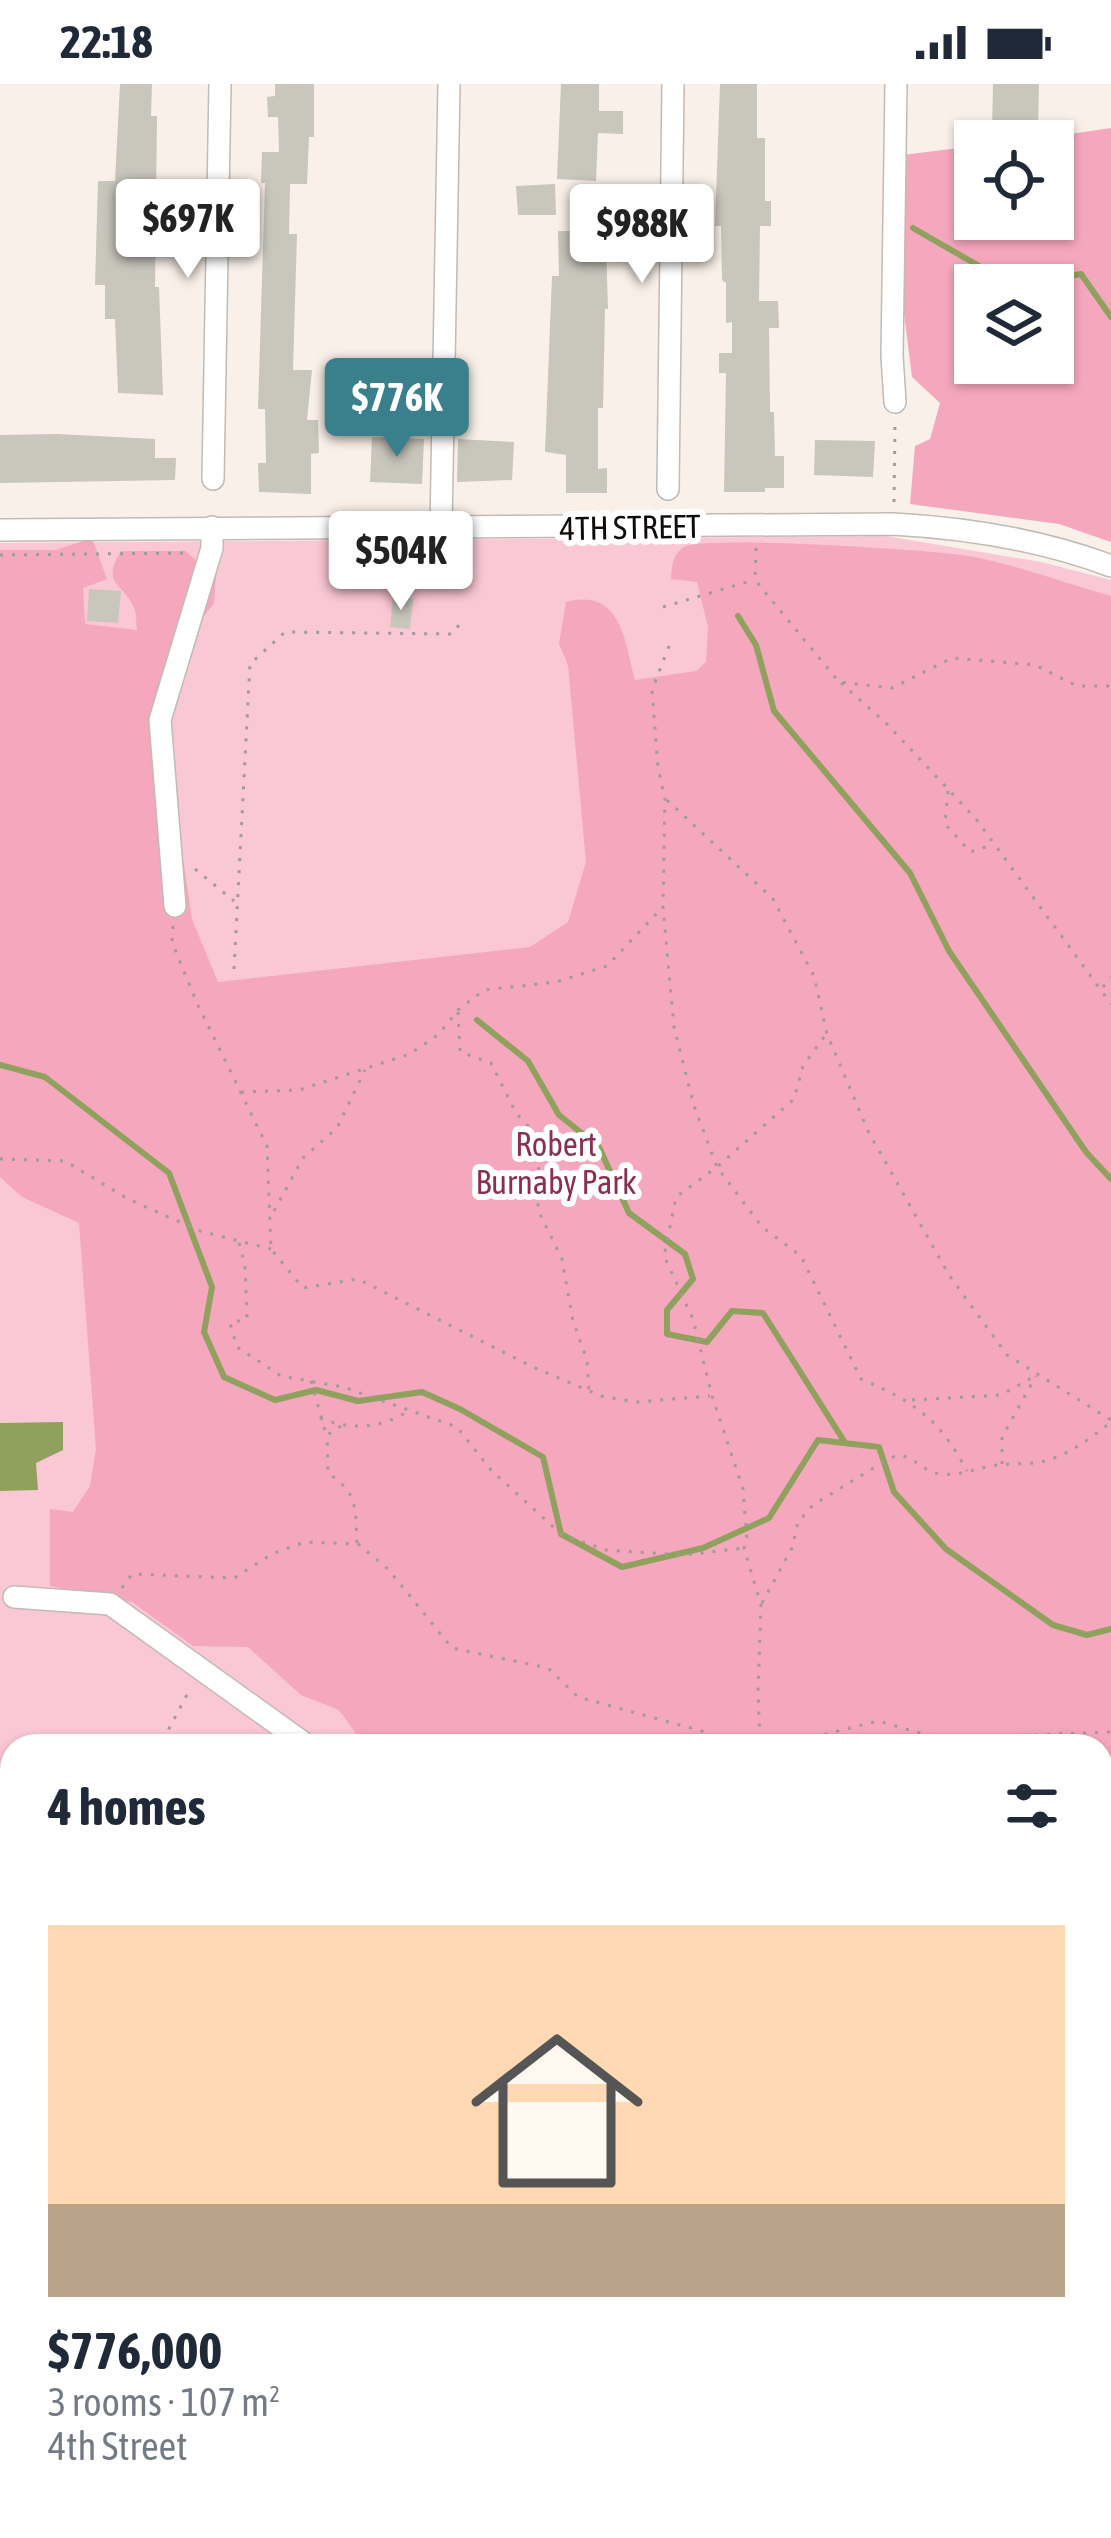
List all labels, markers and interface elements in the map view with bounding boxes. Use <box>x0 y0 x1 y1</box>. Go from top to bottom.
text: 22:18 <box>60 16 153 68</box>
map controls <box>954 120 1074 384</box>
button: locate <box>954 120 1074 240</box>
pin: $697K <box>104 179 272 281</box>
pin: $988K <box>558 184 726 286</box>
text: $697K <box>143 196 233 240</box>
text: $988K <box>597 201 687 245</box>
button: layers <box>954 264 1074 384</box>
pin: $776K <box>313 358 481 460</box>
text: $776K <box>352 375 442 419</box>
street label: 4TH STREET <box>559 507 701 547</box>
pin: $504K <box>317 511 485 613</box>
text: $504K <box>356 528 446 572</box>
park label: Robert Burnaby Park <box>475 1125 637 1201</box>
icon: filters <box>999 1773 1065 1839</box>
text: 4 homes <box>48 1777 206 1836</box>
icon: home <box>449 2003 665 2219</box>
text: $776,000 <box>48 2321 222 2380</box>
text: 3 rooms · 107 m² <box>48 2380 280 2424</box>
text: 4th Street <box>48 2424 187 2468</box>

